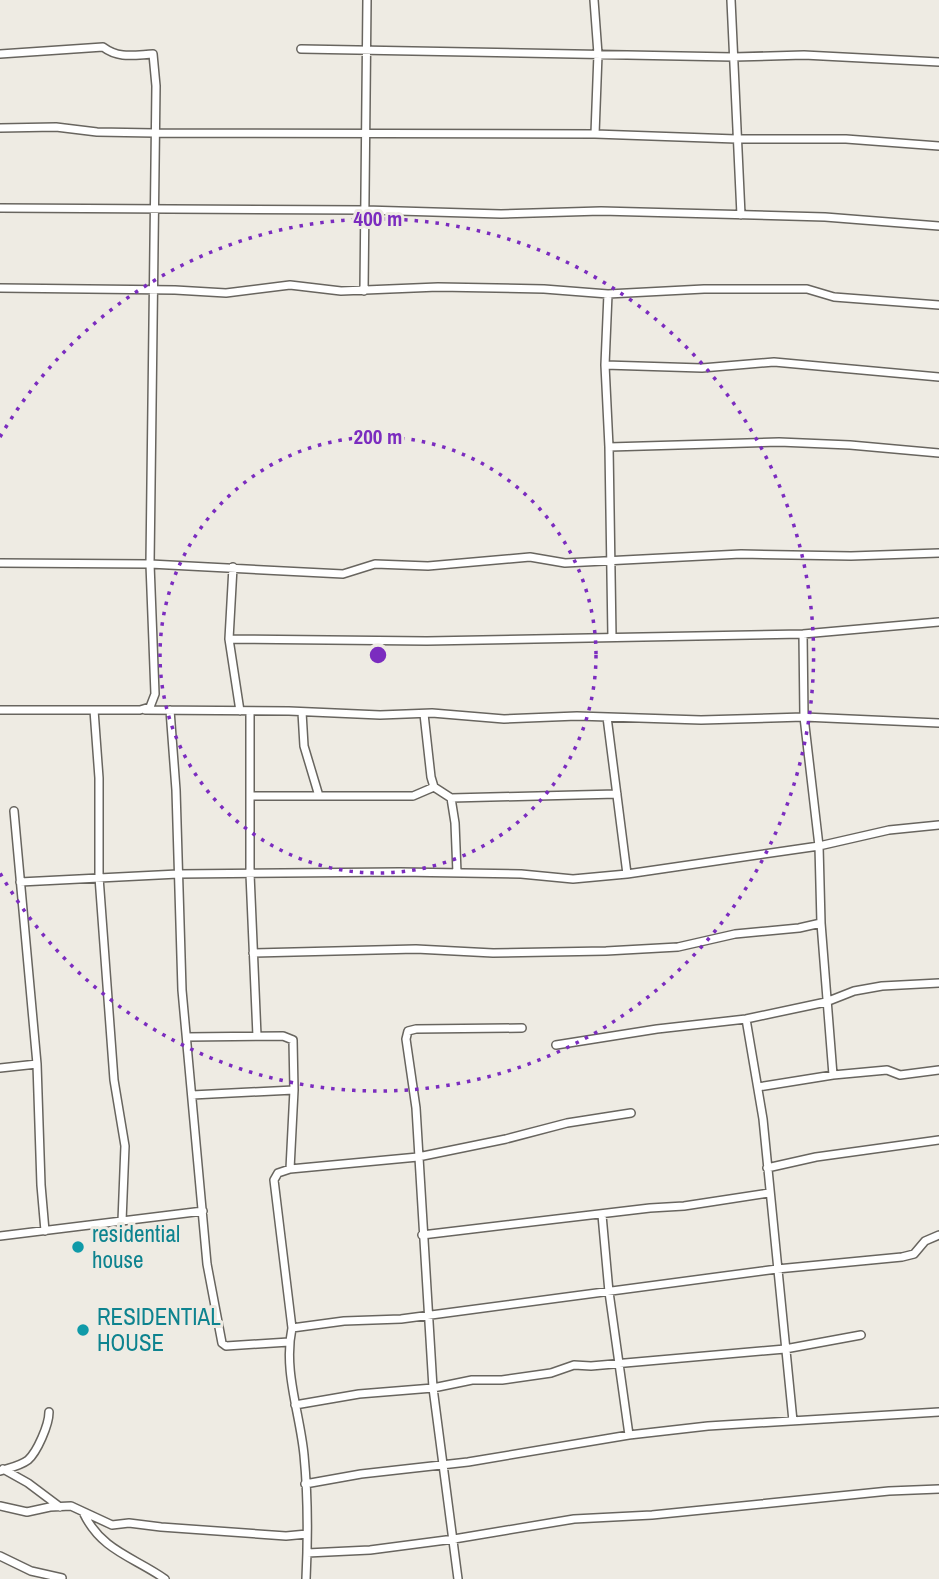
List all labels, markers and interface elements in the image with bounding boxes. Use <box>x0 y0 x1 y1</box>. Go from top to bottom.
text: 400 m <box>354 204 402 233</box>
text: 200 m <box>354 422 402 451</box>
centre of rings <box>366 643 390 667</box>
place label: residential house <box>92 1218 180 1275</box>
marker: residential house <box>70 1239 86 1255</box>
place label: RESIDENTIAL HOUSE <box>97 1301 221 1358</box>
marker: RESIDENTIAL HOUSE <box>75 1322 91 1338</box>

